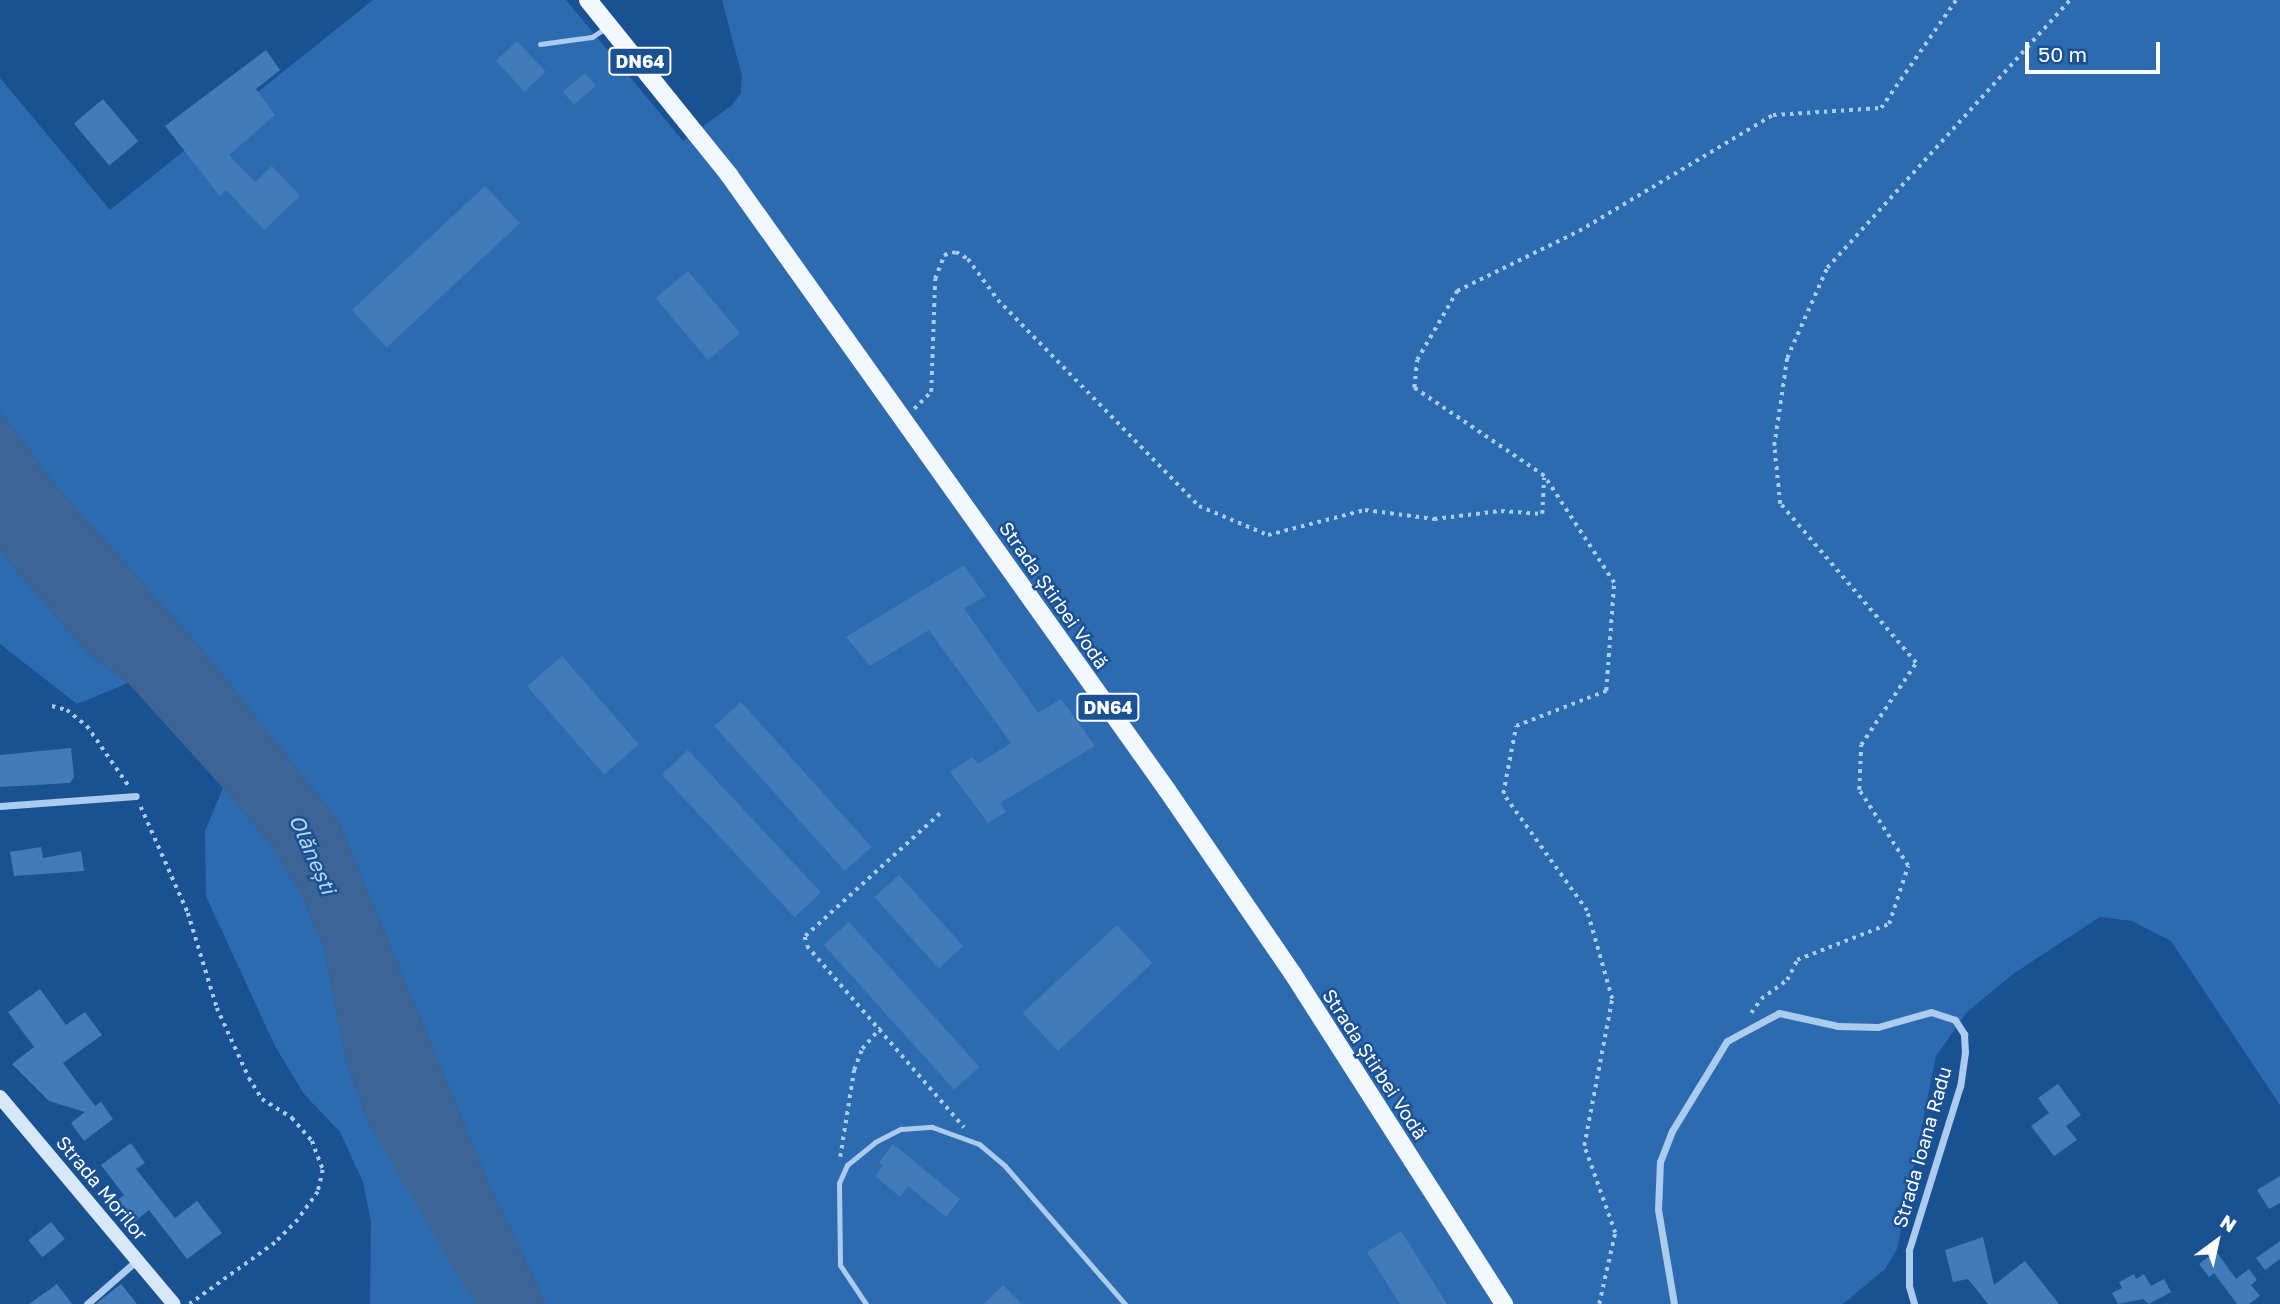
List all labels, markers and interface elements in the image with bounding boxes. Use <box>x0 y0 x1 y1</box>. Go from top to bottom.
scale bar <box>2028 28 2163 72</box>
text: 50 m <box>2038 41 2087 67</box>
road number: DN64 <box>607 46 673 76</box>
street label: Strada Știrbei Vodă <box>995 517 1113 673</box>
road number: DN64 <box>1075 692 1141 722</box>
water label: Olănești <box>284 810 342 898</box>
street label: Strada Știrbei Vodă <box>1318 985 1432 1143</box>
street label: Strada Ioana Radu <box>1888 1064 1956 1230</box>
street label: Strada Morilor <box>52 1131 152 1245</box>
north arrow <box>2182 1206 2252 1276</box>
text: N <box>2216 1209 2241 1237</box>

